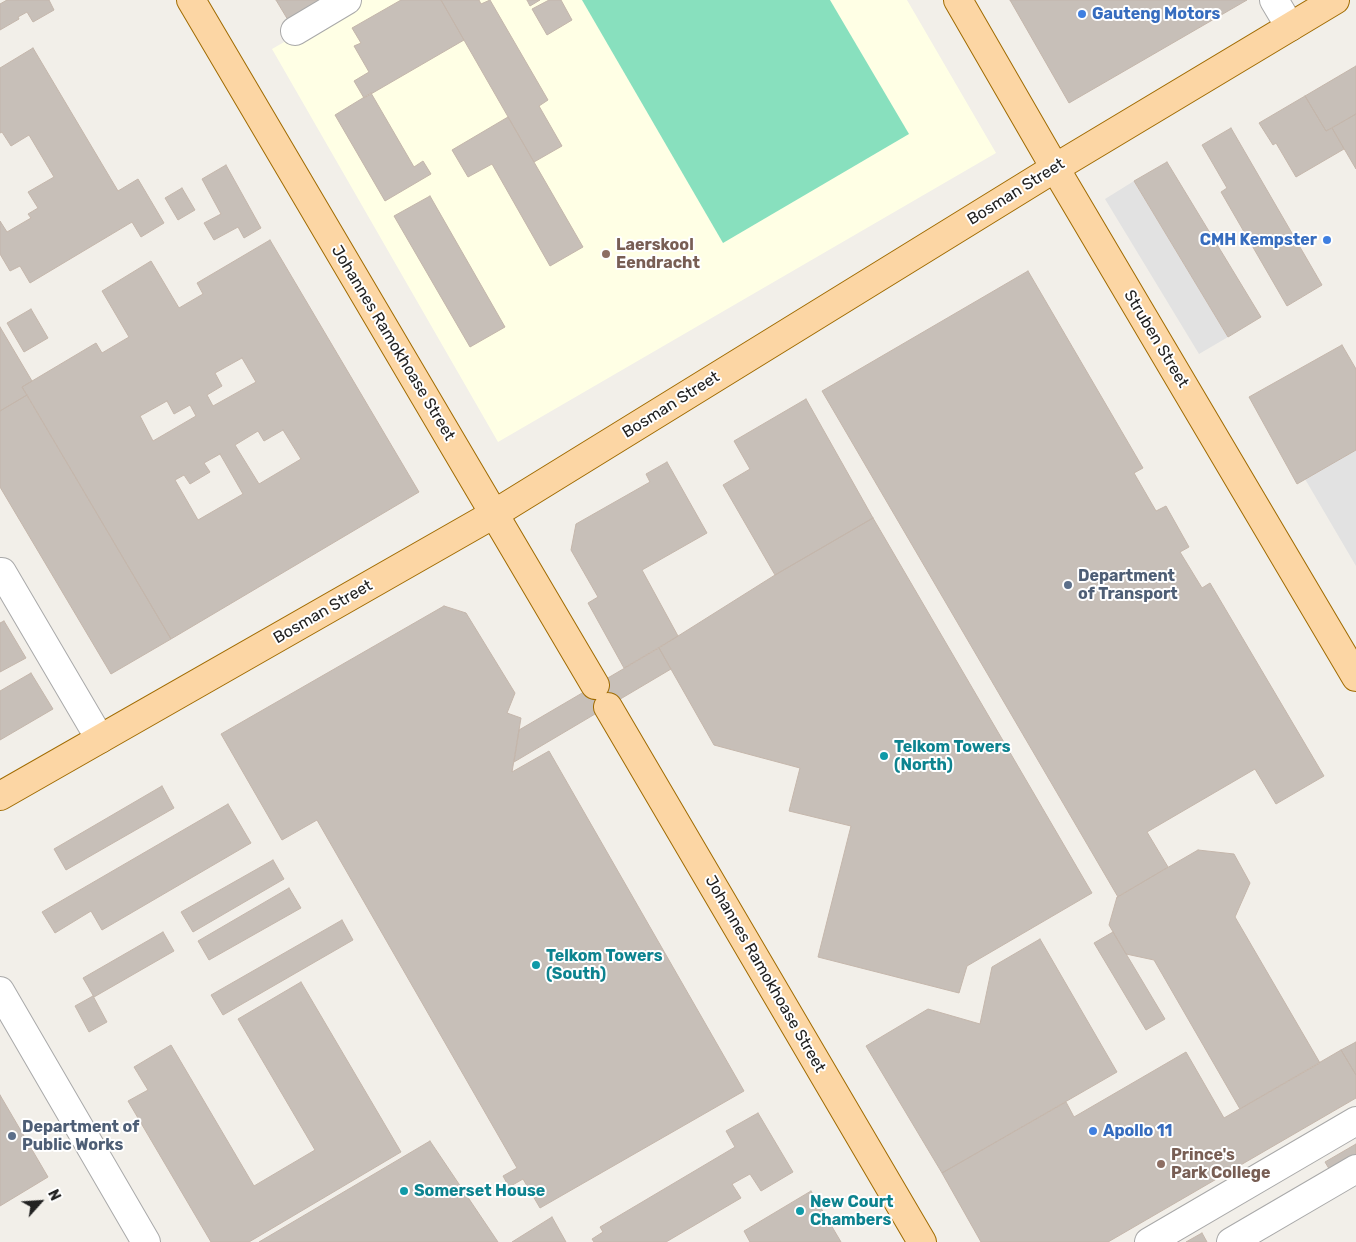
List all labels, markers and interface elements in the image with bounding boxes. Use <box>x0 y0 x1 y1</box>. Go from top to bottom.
place label: Gauteng Motors <box>1092 4 1220 24</box>
marker: Gauteng Motors <box>1076 8 1088 20</box>
street label: Bosman Street <box>964 154 1068 230</box>
place label: CMH Kempster <box>1200 230 1317 250</box>
marker: CMH Kempster <box>1321 234 1333 246</box>
place label: Laerskool Eendracht <box>616 235 700 273</box>
street label: Johannes Ramokhoase Street <box>327 242 459 444</box>
marker: Laerskool Eendracht <box>600 248 612 260</box>
street label: Struben Street <box>1119 287 1193 391</box>
street label: Bosman Street <box>619 367 723 443</box>
place label: Department of Transport <box>1078 566 1178 604</box>
street label: Bosman Street <box>270 576 376 648</box>
marker: Department of Transport <box>1062 579 1074 591</box>
place label: Telkom Towers (North) <box>894 737 1011 775</box>
marker: Telkom Towers (North) <box>878 750 890 762</box>
street label: Johannes Ramokhoase Street <box>701 872 829 1076</box>
place label: Telkom Towers (South) <box>546 946 663 984</box>
marker: Telkom Towers (South) <box>530 959 542 971</box>
place label: Department of Public Works <box>22 1117 139 1155</box>
place label: Apollo 11 <box>1103 1121 1173 1141</box>
marker: Apollo 11 <box>1087 1125 1099 1137</box>
marker: Department of Public Works <box>6 1130 18 1142</box>
place label: Prince's Park College <box>1171 1145 1270 1183</box>
marker: Prince's Park College <box>1155 1158 1167 1170</box>
north arrow <box>15 1177 65 1227</box>
place label: Somerset House <box>414 1181 545 1201</box>
marker: Somerset House <box>398 1185 410 1197</box>
text: N <box>44 1187 64 1203</box>
place label: New Court Chambers <box>810 1192 894 1230</box>
marker: New Court Chambers <box>794 1205 806 1217</box>

